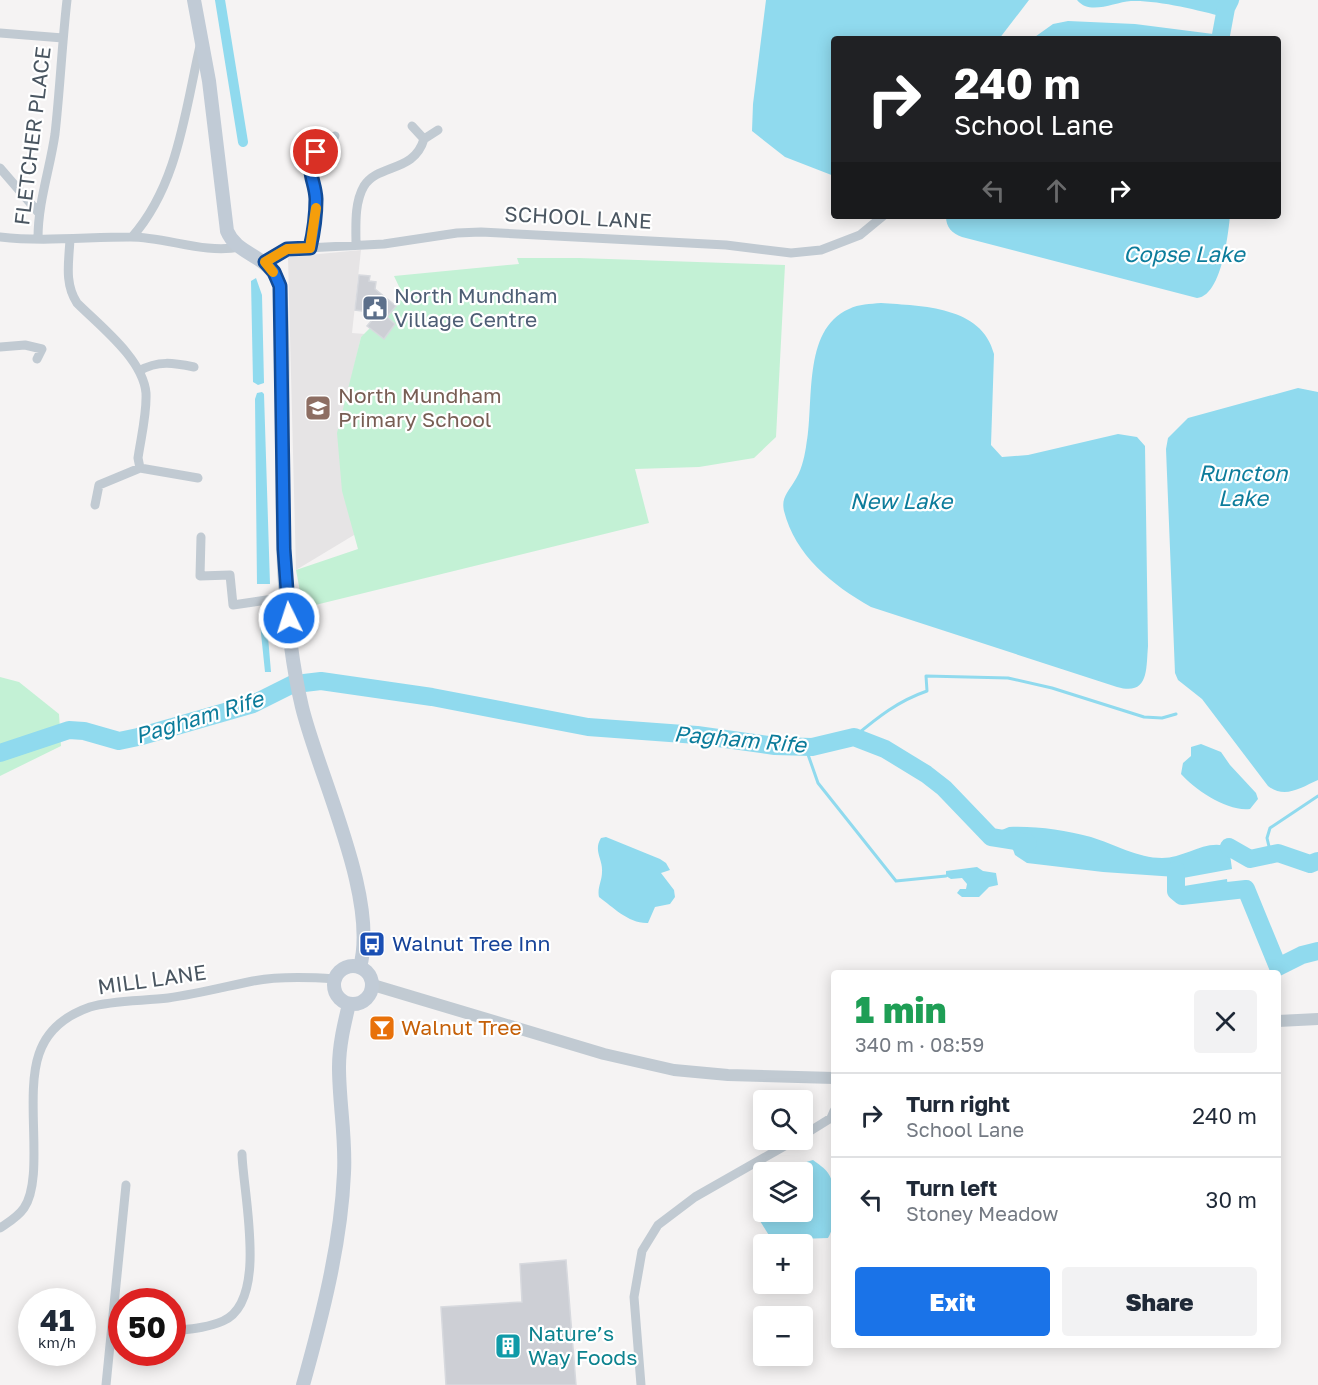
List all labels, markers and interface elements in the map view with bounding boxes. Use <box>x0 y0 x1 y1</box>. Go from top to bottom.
street label: FLETCHER PLACE <box>8 45 56 227</box>
text: 240 m <box>954 58 1080 108</box>
icon: right <box>855 60 933 138</box>
text: School Lane <box>954 109 1114 141</box>
pin <box>290 126 341 177</box>
icon: arrive <box>299 135 332 168</box>
icon: left <box>977 174 1010 207</box>
icon: ahead <box>1040 174 1073 207</box>
icon: right <box>1103 174 1136 207</box>
street label: SCHOOL LANE <box>504 200 652 234</box>
water label: Copse Lake <box>1123 240 1247 267</box>
place label: North Mundham Village Centre <box>394 282 558 332</box>
public building icon: North Mundham Village Centre <box>360 293 390 323</box>
place label: North Mundham Primary School <box>338 382 502 432</box>
school or university icon: North Mundham Primary School <box>303 393 333 423</box>
water label: Runcton Lake <box>1199 459 1289 511</box>
water label: New Lake <box>850 487 954 514</box>
position arrow <box>257 586 321 650</box>
water label: Pagham Rife <box>132 684 268 749</box>
water label: Pagham Rife <box>673 719 809 758</box>
bus stop icon: Walnut Tree Inn <box>357 929 387 959</box>
place label: Walnut Tree Inn <box>392 930 550 956</box>
street label: MILL LANE <box>96 959 208 999</box>
text: 1 min <box>855 988 946 1031</box>
button: close <box>1194 990 1257 1053</box>
bar icon: Walnut Tree <box>367 1013 397 1043</box>
place label: Walnut Tree <box>401 1014 522 1040</box>
text: 340 m · 08:59 <box>855 1032 984 1056</box>
map controls <box>753 1090 813 1366</box>
button: search <box>753 1090 813 1150</box>
text: Turn right <box>906 1090 1010 1117</box>
icon: right <box>855 1099 888 1132</box>
text: 240 m <box>1192 1102 1257 1129</box>
text: School Lane <box>906 1117 1024 1141</box>
button: layers <box>753 1162 813 1222</box>
text: Turn left <box>906 1174 997 1201</box>
icon: left <box>855 1183 888 1216</box>
text: 30 m <box>1206 1186 1257 1213</box>
text: Stoney Meadow <box>906 1201 1059 1225</box>
button: + <box>753 1234 813 1294</box>
button: Exit <box>855 1267 1050 1336</box>
button: Share <box>1062 1267 1257 1336</box>
speed limit sign: 50 <box>108 1288 186 1366</box>
text: 41 <box>40 1302 74 1338</box>
button: − <box>753 1306 813 1366</box>
place label: Nature’s Way Foods <box>528 1320 637 1370</box>
building icon: Nature’s Way Foods <box>493 1331 523 1361</box>
text: km/h <box>38 1333 76 1351</box>

